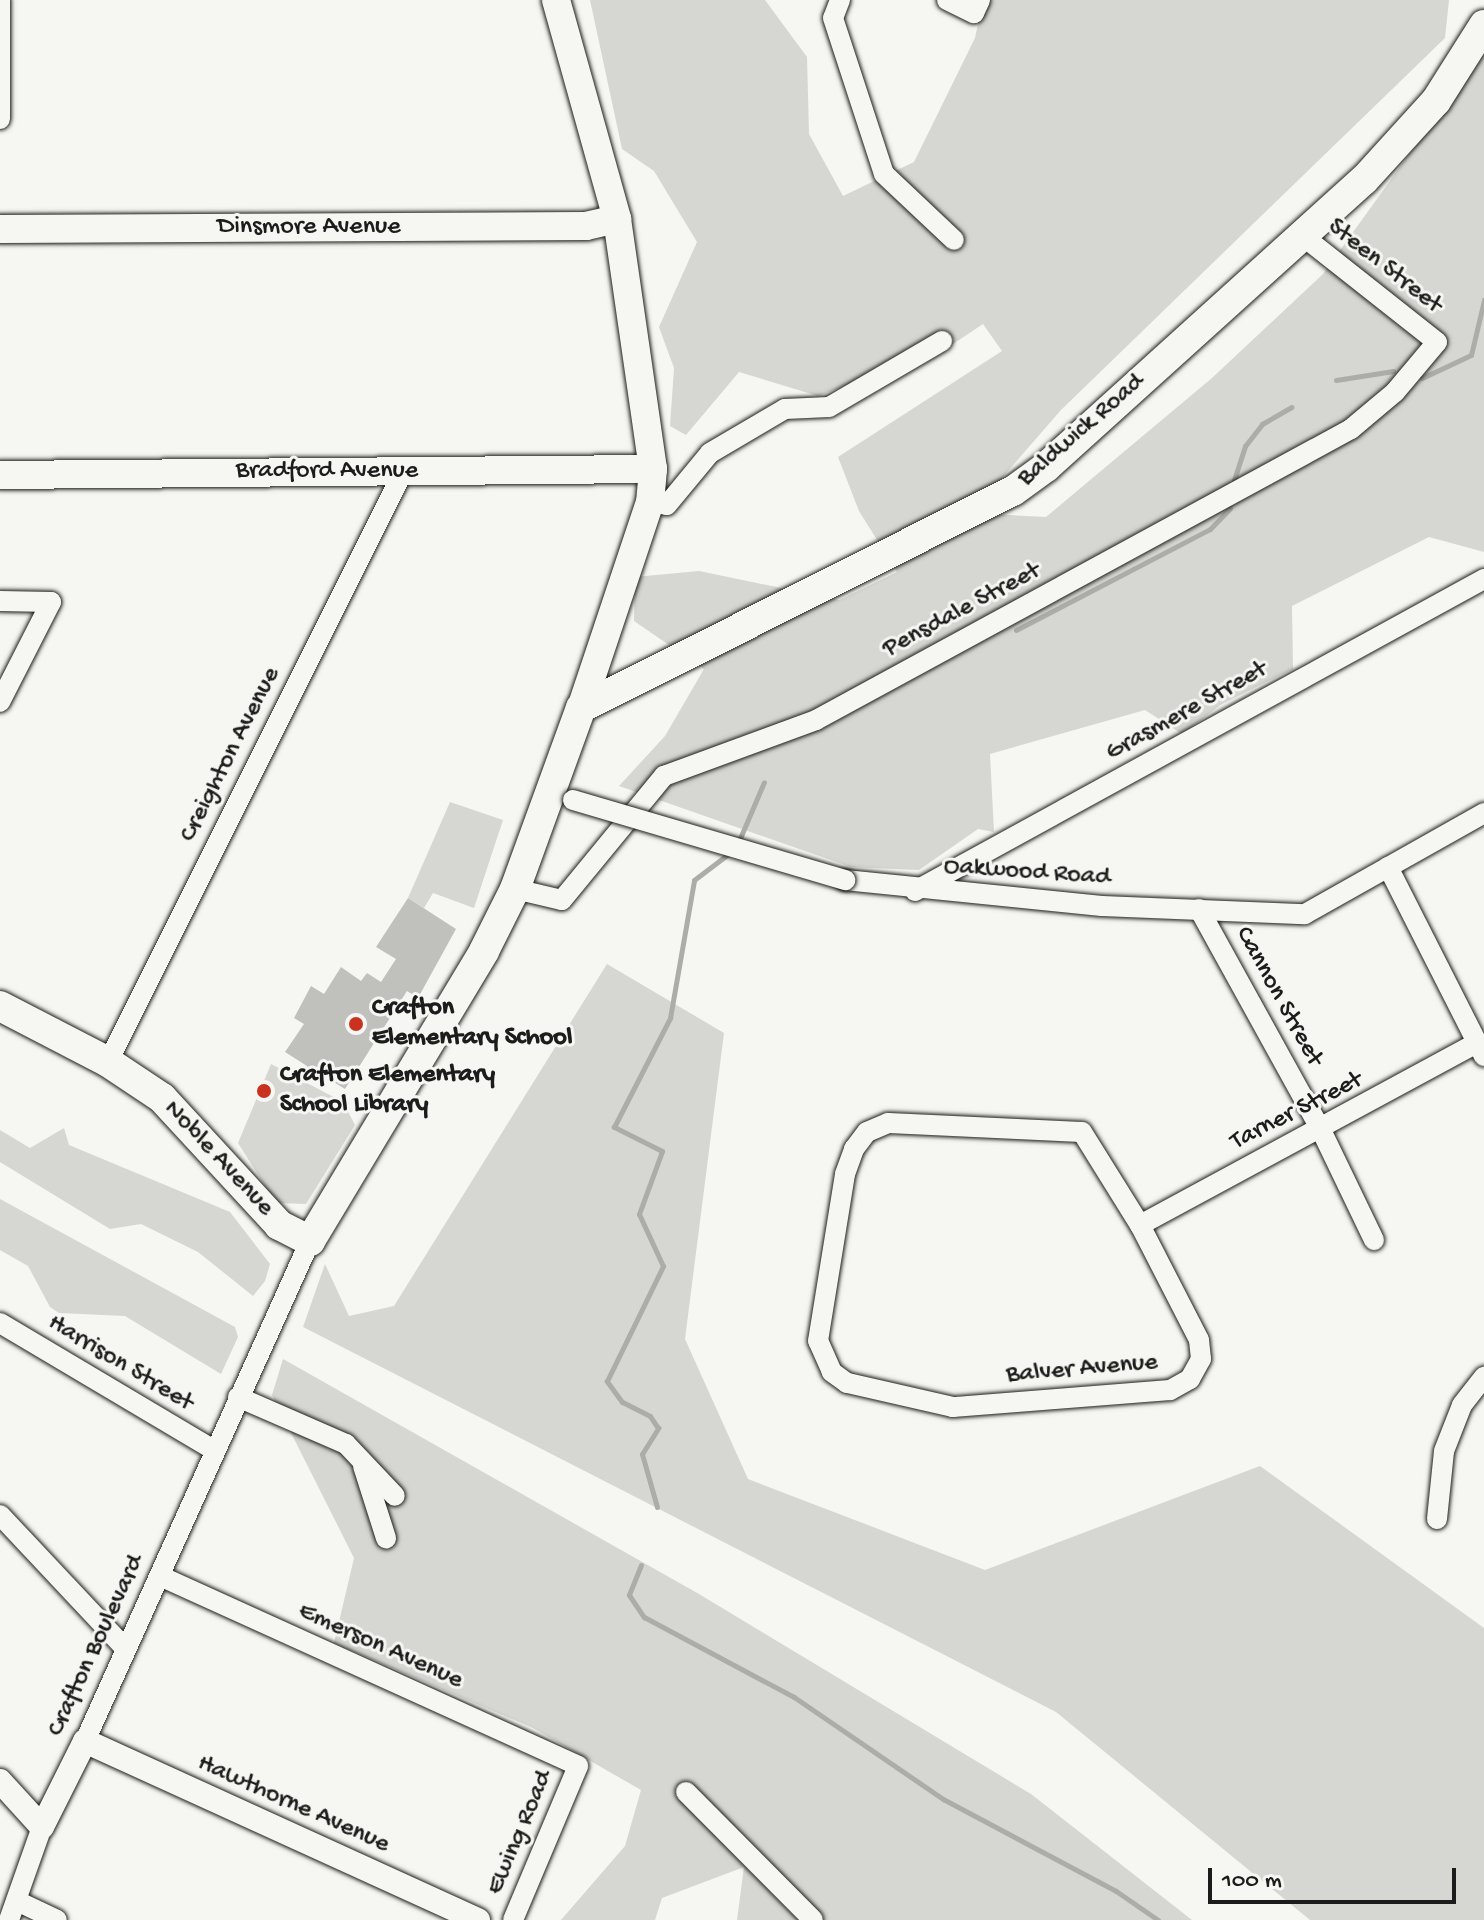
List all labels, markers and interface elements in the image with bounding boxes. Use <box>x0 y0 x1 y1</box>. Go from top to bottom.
street label: Dinsmore Avenue <box>217 212 401 244</box>
street label: Steen Street <box>1320 212 1448 322</box>
street label: Baldwick Road <box>1012 367 1152 495</box>
street label: Bradford Avenue <box>236 456 418 488</box>
street label: Pensdale Street <box>878 556 1046 666</box>
street label: Grasmere Street <box>1101 655 1273 769</box>
street label: Creighton Avenue <box>174 662 288 848</box>
street label: Oakwood Road <box>943 852 1111 894</box>
street label: Cannon Street <box>1227 922 1329 1072</box>
place label: Crafton Elementary School <box>372 993 572 1054</box>
marker: Crafton Elementary School <box>347 1015 365 1033</box>
place label: Crafton Elementary School Library <box>280 1060 495 1122</box>
street label: Tarner Street <box>1226 1065 1368 1159</box>
marker: Crafton Elementary School Library <box>255 1082 273 1100</box>
street label: Noble Avenue <box>156 1094 280 1224</box>
street label: Harrison Street <box>42 1308 198 1420</box>
street label: Balver Avenue <box>1005 1348 1159 1392</box>
street label: Crafton Boulevard <box>41 1550 153 1742</box>
street label: Emerson Avenue <box>293 1597 467 1697</box>
street label: Hawthorne Avenue <box>192 1749 394 1861</box>
street label: Ewing Road <box>481 1766 561 1900</box>
scale bar <box>1212 1852 1460 1902</box>
text: 100 m <box>1222 1867 1282 1896</box>

